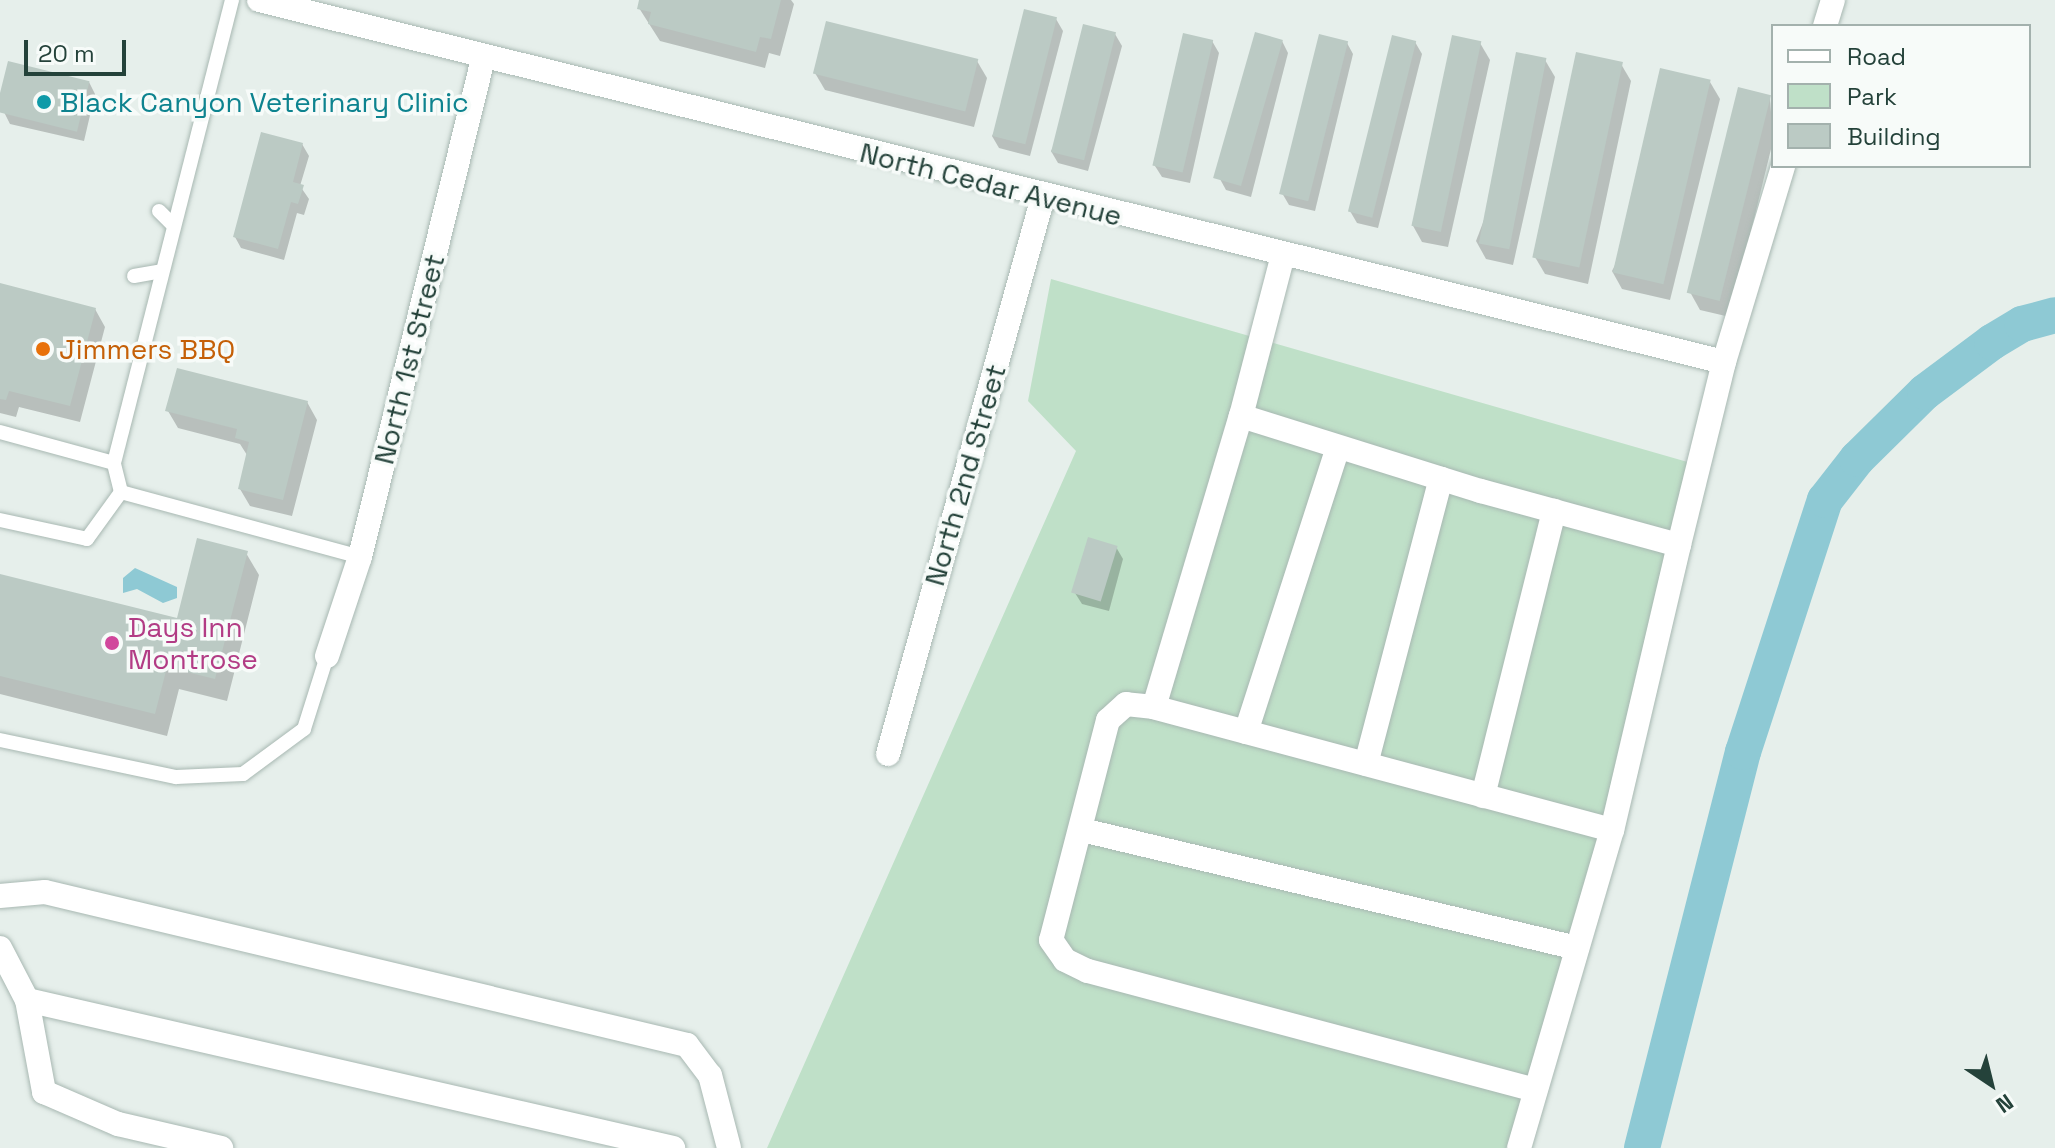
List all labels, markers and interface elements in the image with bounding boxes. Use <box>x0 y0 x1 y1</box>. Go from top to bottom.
scale bar <box>28 24 130 74</box>
legend <box>1771 24 2031 168</box>
text: 20 m <box>38 38 95 69</box>
text: Road <box>1847 41 1906 72</box>
text: Park <box>1847 81 1897 112</box>
place label: Black Canyon Veterinary Clinic <box>60 85 469 119</box>
marker: Black Canyon Veterinary Clinic <box>35 93 53 111</box>
text: Building <box>1847 121 1941 152</box>
street label: North Cedar Avenue <box>856 135 1126 233</box>
street label: North 1st Street <box>367 250 451 468</box>
place label: Jimmers BBQ <box>59 332 235 366</box>
marker: Jimmers BBQ <box>34 340 52 358</box>
street label: North 2nd Street <box>917 361 1013 589</box>
place label: Days Inn Montrose <box>128 610 258 676</box>
marker: Days Inn Montrose <box>103 634 121 652</box>
north arrow <box>1951 1044 2031 1124</box>
text: N <box>1991 1088 2019 1119</box>

